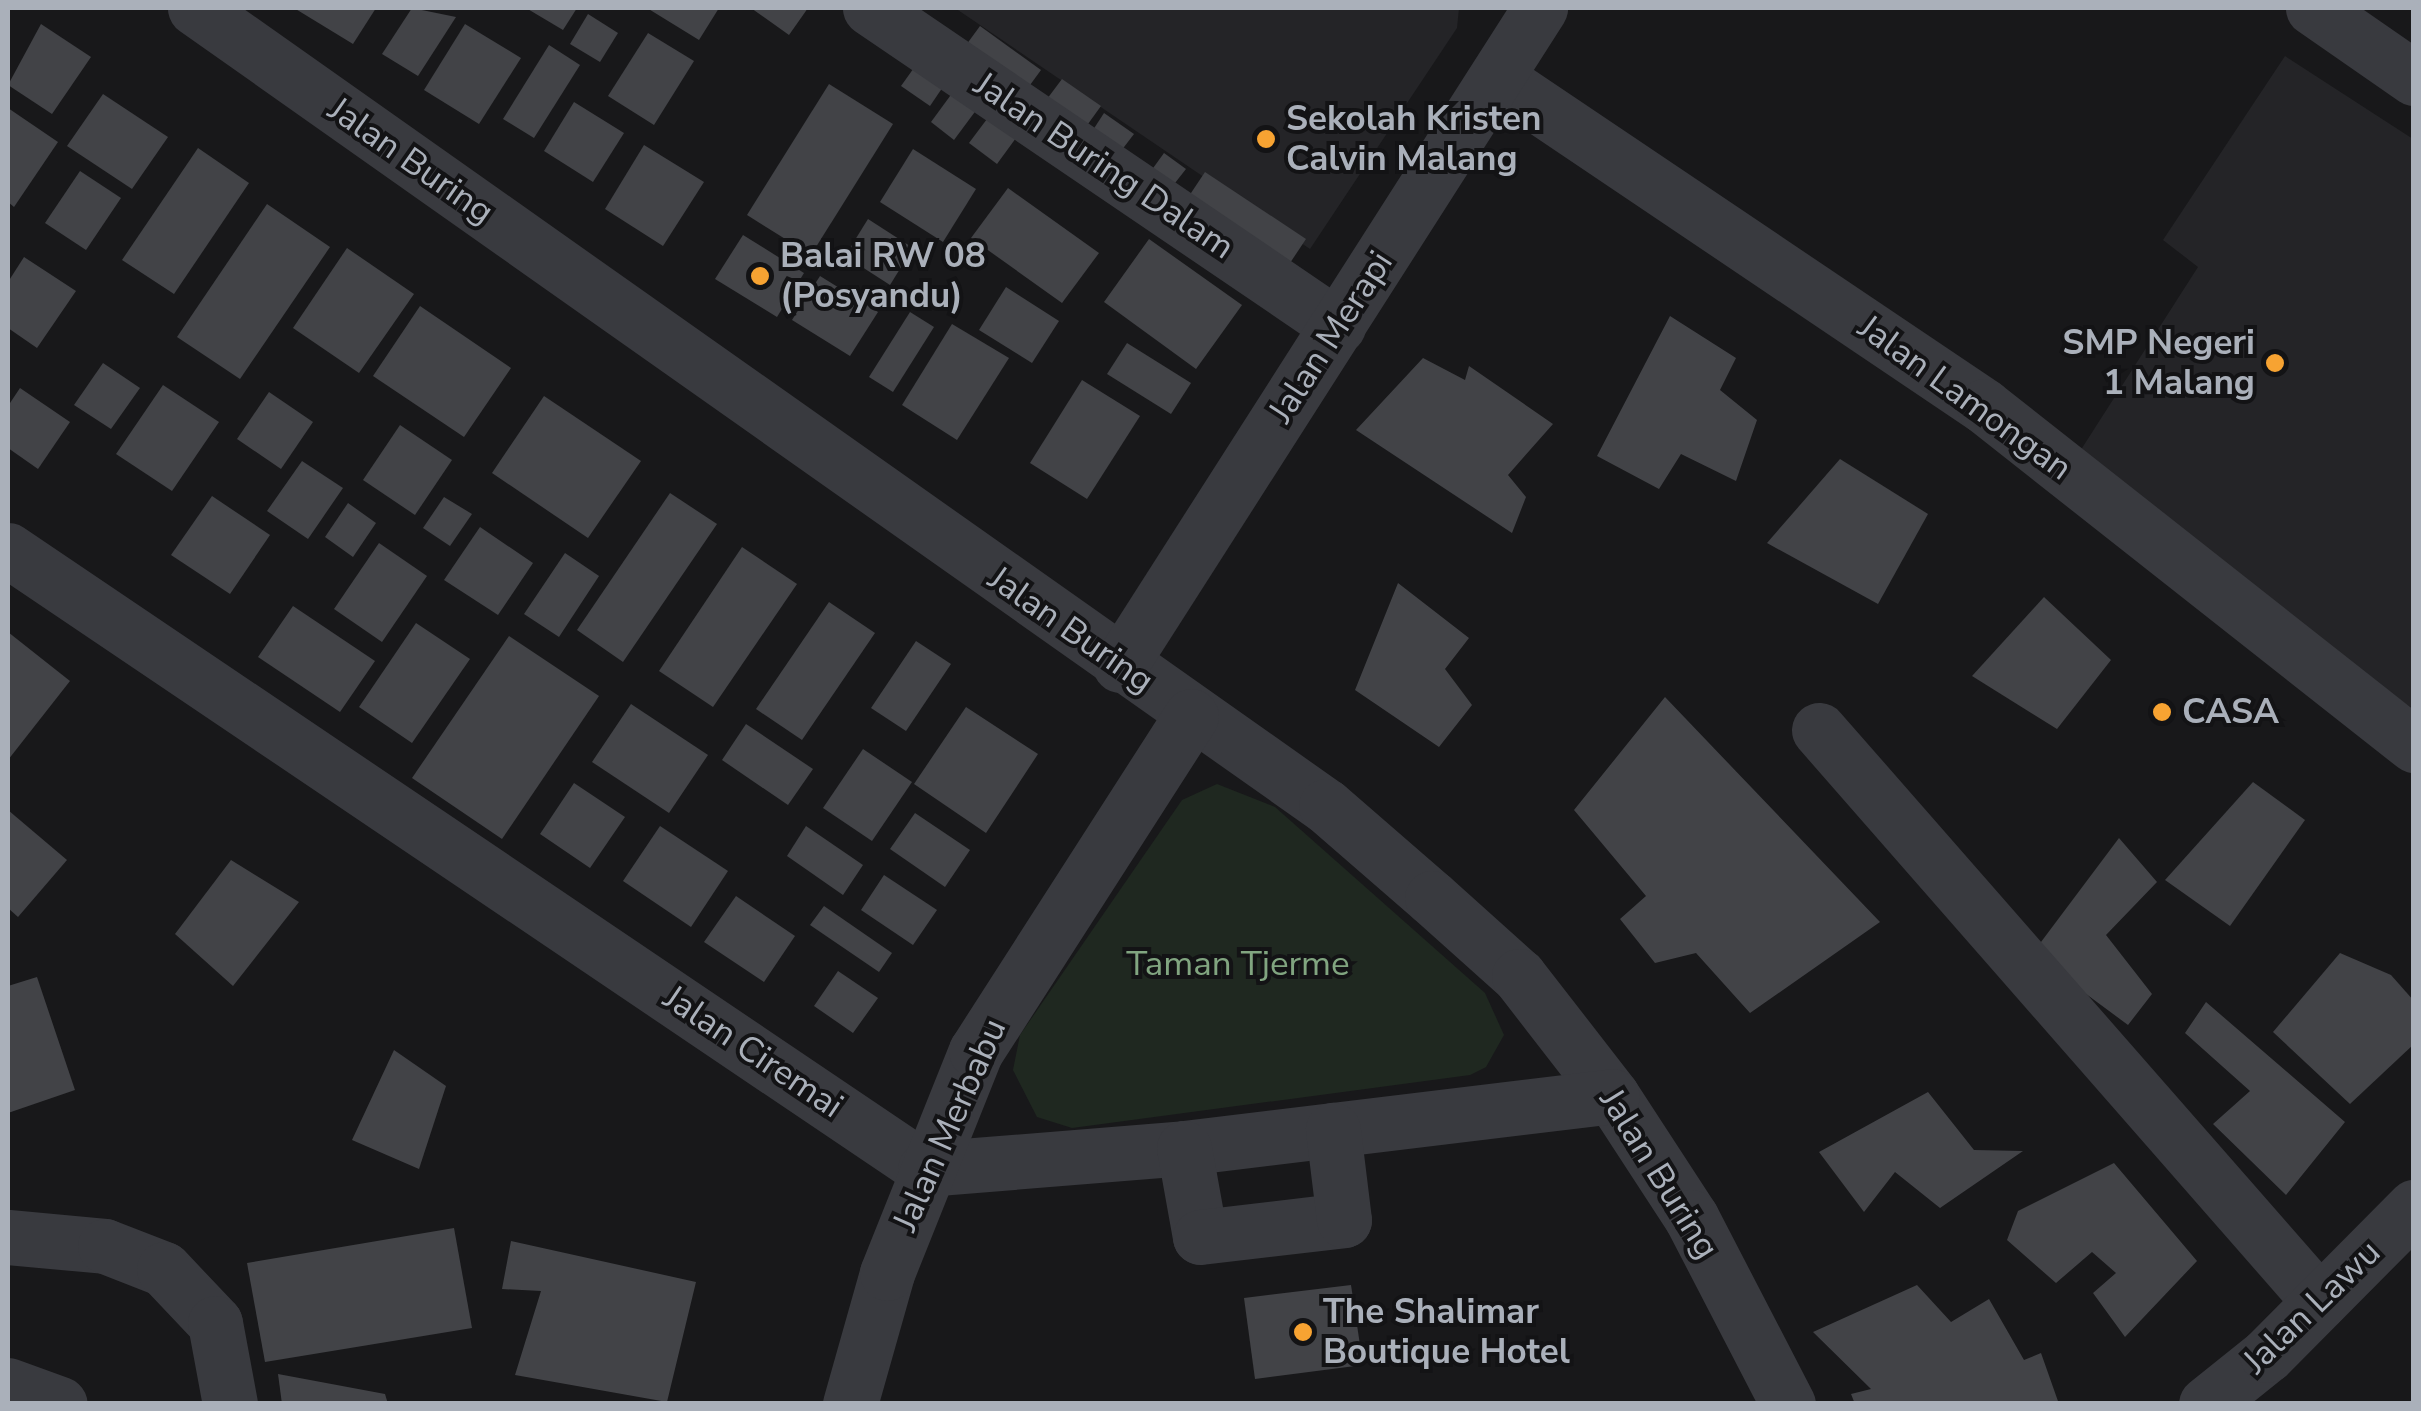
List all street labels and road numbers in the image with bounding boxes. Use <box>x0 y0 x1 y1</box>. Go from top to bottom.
street label: Jalan Buring Dalam <box>966 63 1242 269</box>
street label: Jalan Buring <box>320 89 502 233</box>
street label: Jalan Merapi <box>1260 244 1402 430</box>
street label: Jalan Lamongan <box>1850 307 2080 489</box>
street label: Jalan Buring <box>980 558 1162 702</box>
street label: Jalan Ciremai <box>655 977 851 1127</box>
street label: Jalan Merbabu <box>884 1012 1016 1238</box>
street label: Jalan Buring <box>1590 1081 1728 1267</box>
street label: Jalan Lawu <box>2235 1231 2389 1383</box>

